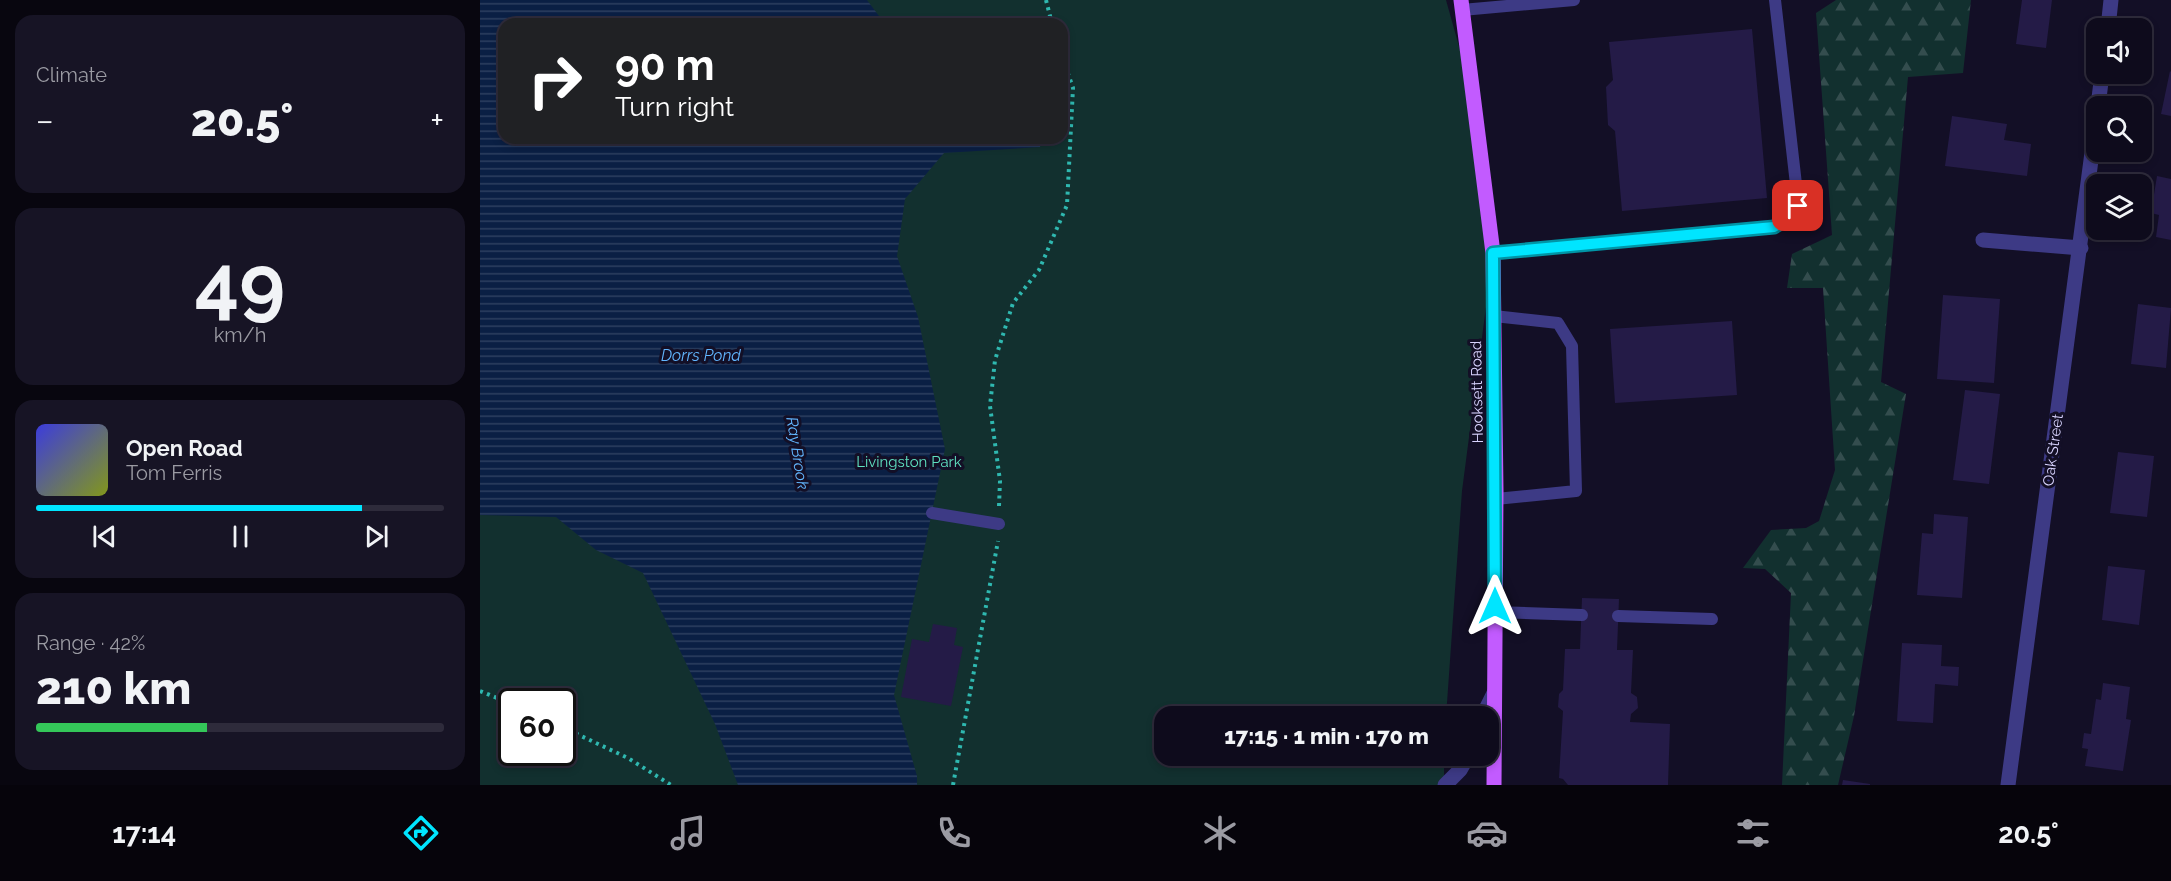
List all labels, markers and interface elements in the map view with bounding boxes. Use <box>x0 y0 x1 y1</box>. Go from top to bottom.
map controls <box>2086 18 2152 240</box>
button: sound <box>2086 18 2152 84</box>
text: 90 m <box>615 41 715 90</box>
icon: right <box>516 42 594 120</box>
text: Climate <box>36 63 107 87</box>
text: Turn right <box>615 91 734 122</box>
text: 20.5° <box>191 94 293 147</box>
button: search <box>2086 96 2152 162</box>
text: − <box>36 101 54 140</box>
text: + <box>430 101 444 140</box>
button: layers <box>2086 174 2152 240</box>
pin <box>1772 180 1823 231</box>
icon: arrive <box>1781 189 1814 222</box>
text: 49 <box>195 238 285 329</box>
text: km/h <box>214 323 266 347</box>
street label: Hooksett Road <box>1467 341 1487 443</box>
water label: Dorrs Pond <box>661 346 741 365</box>
street label: Oak Street <box>2039 413 2067 487</box>
water label: Ray Brook <box>782 415 813 491</box>
text: Open Road <box>126 435 243 461</box>
park label: Livingston Park <box>856 453 962 471</box>
text: Tom Ferris <box>126 461 222 485</box>
icon: previous <box>88 520 121 553</box>
icon: pause <box>224 520 257 553</box>
icon: next <box>360 520 393 553</box>
position arrow <box>1463 574 1527 638</box>
text: Range · 42% <box>36 631 145 655</box>
text: 210 km <box>36 662 191 715</box>
speed limit sign: 60 <box>498 688 576 766</box>
text: 17:15 · 1 min · 170 m <box>1224 723 1429 749</box>
icon: directions <box>400 812 442 854</box>
icon: music <box>667 812 709 854</box>
icon: phone <box>933 812 975 854</box>
icon: climate <box>1199 812 1241 854</box>
icon: car <box>1466 812 1508 854</box>
icon: filters <box>1732 812 1774 854</box>
text: 17:14 <box>112 818 176 849</box>
text: 20.5° <box>1998 818 2059 849</box>

